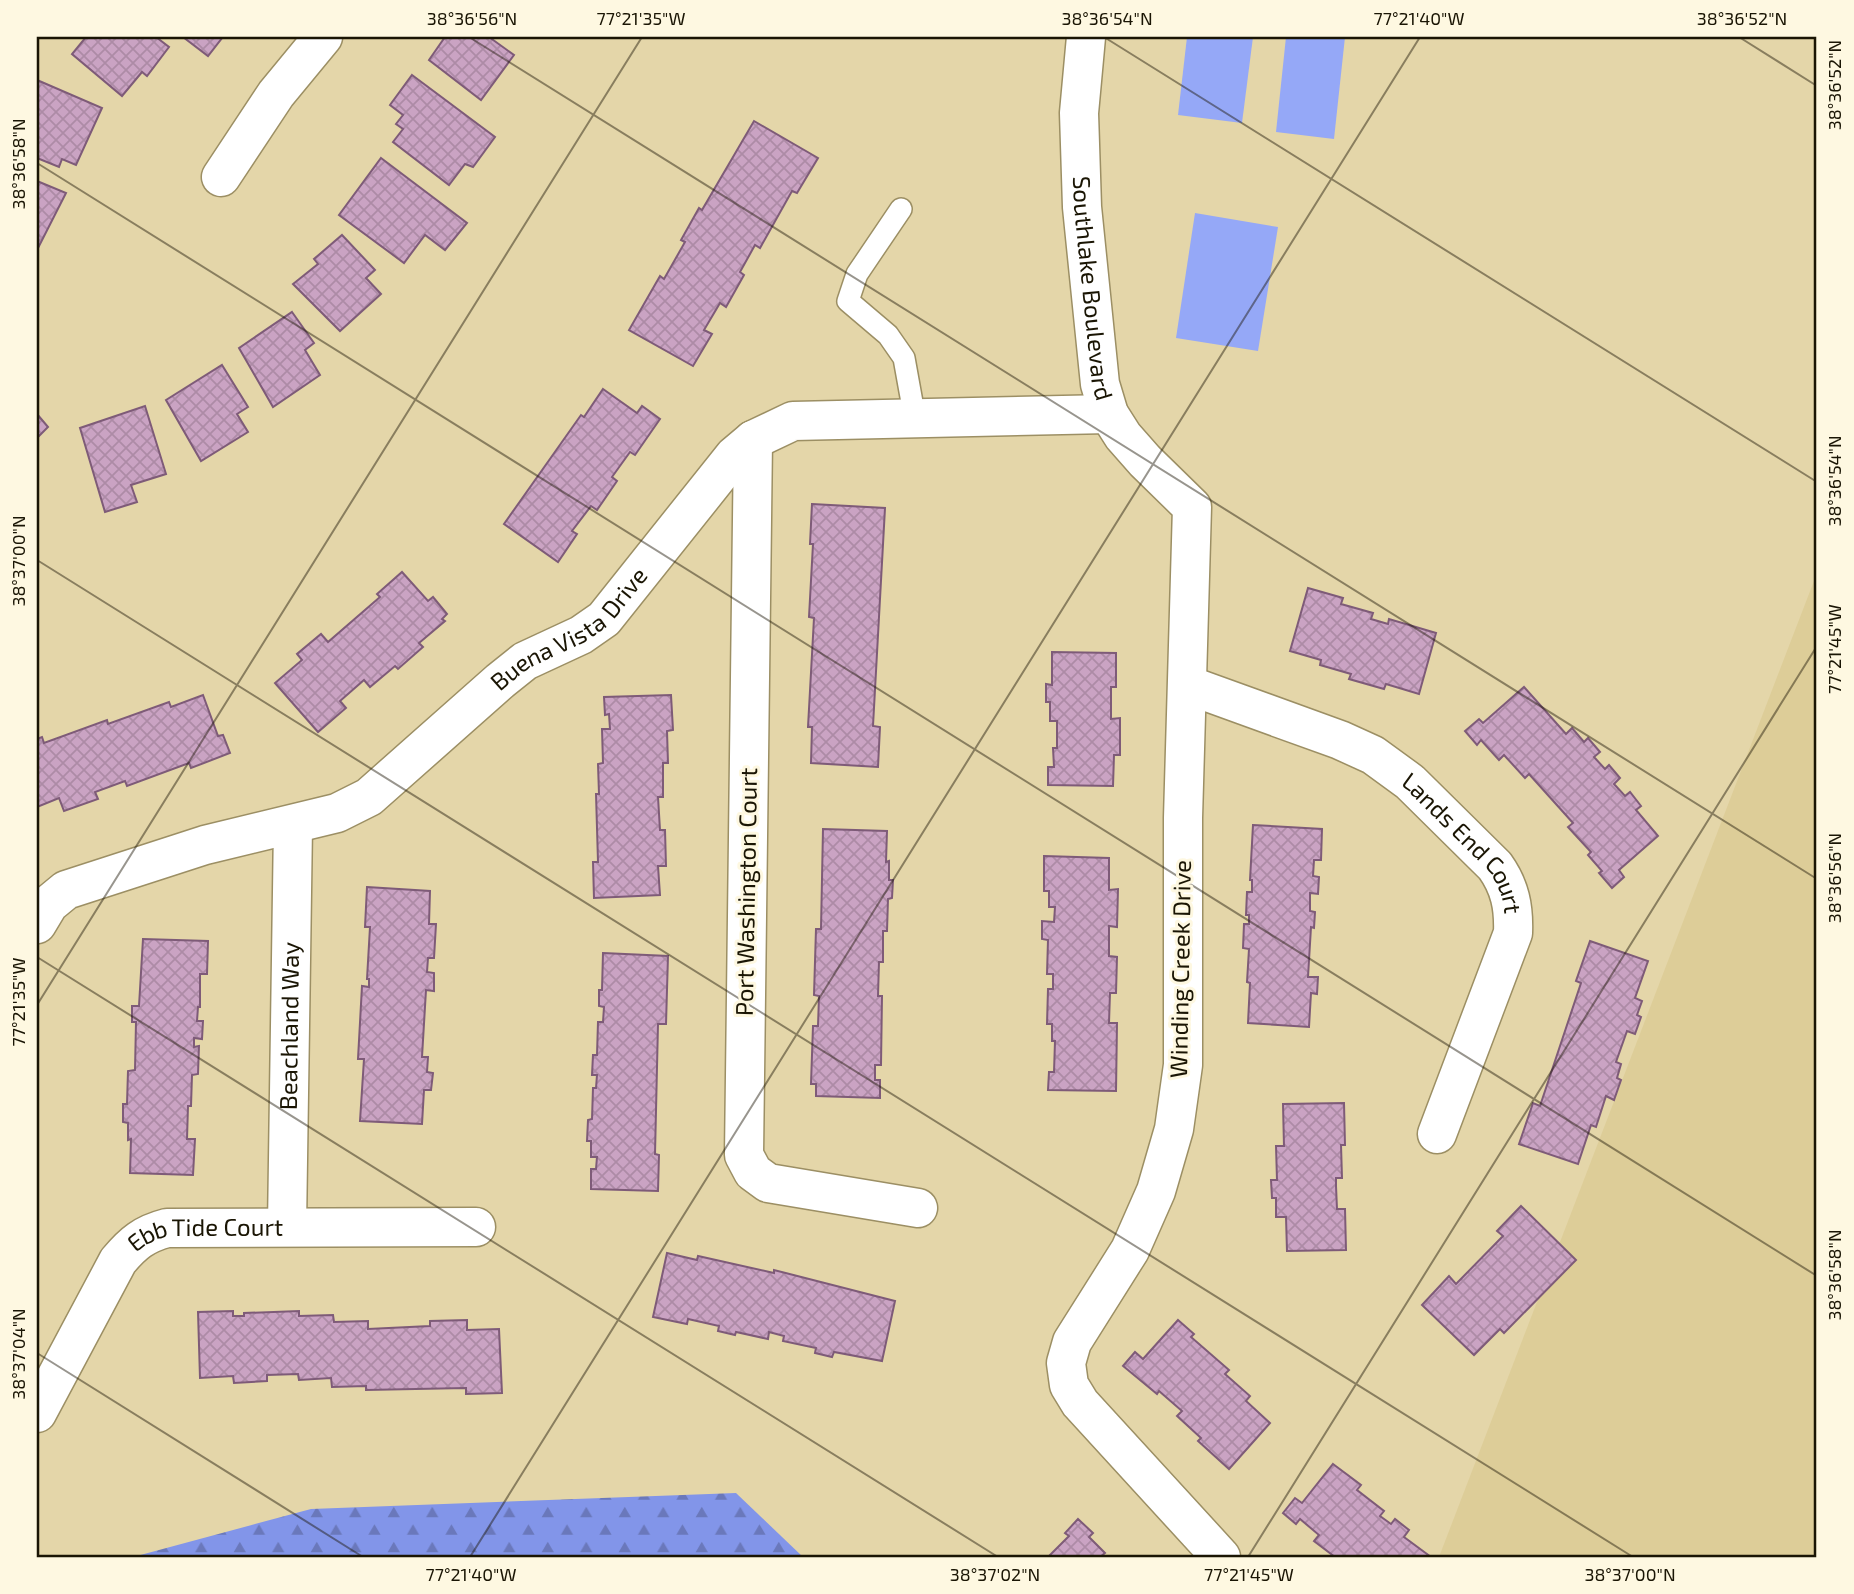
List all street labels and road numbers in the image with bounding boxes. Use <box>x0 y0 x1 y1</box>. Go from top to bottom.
street label: Southlake Boulevard <box>1068 175 1120 404</box>
street label: Buena Vista Drive <box>484 561 653 696</box>
street label: Lands End Court <box>1397 765 1529 915</box>
street label: Port Washington Court <box>729 768 762 1016</box>
street label: Winding Creek Drive <box>1163 860 1196 1078</box>
street label: Beachland Way <box>273 941 304 1110</box>
street label: Ebb Tide Court <box>121 1212 283 1257</box>

